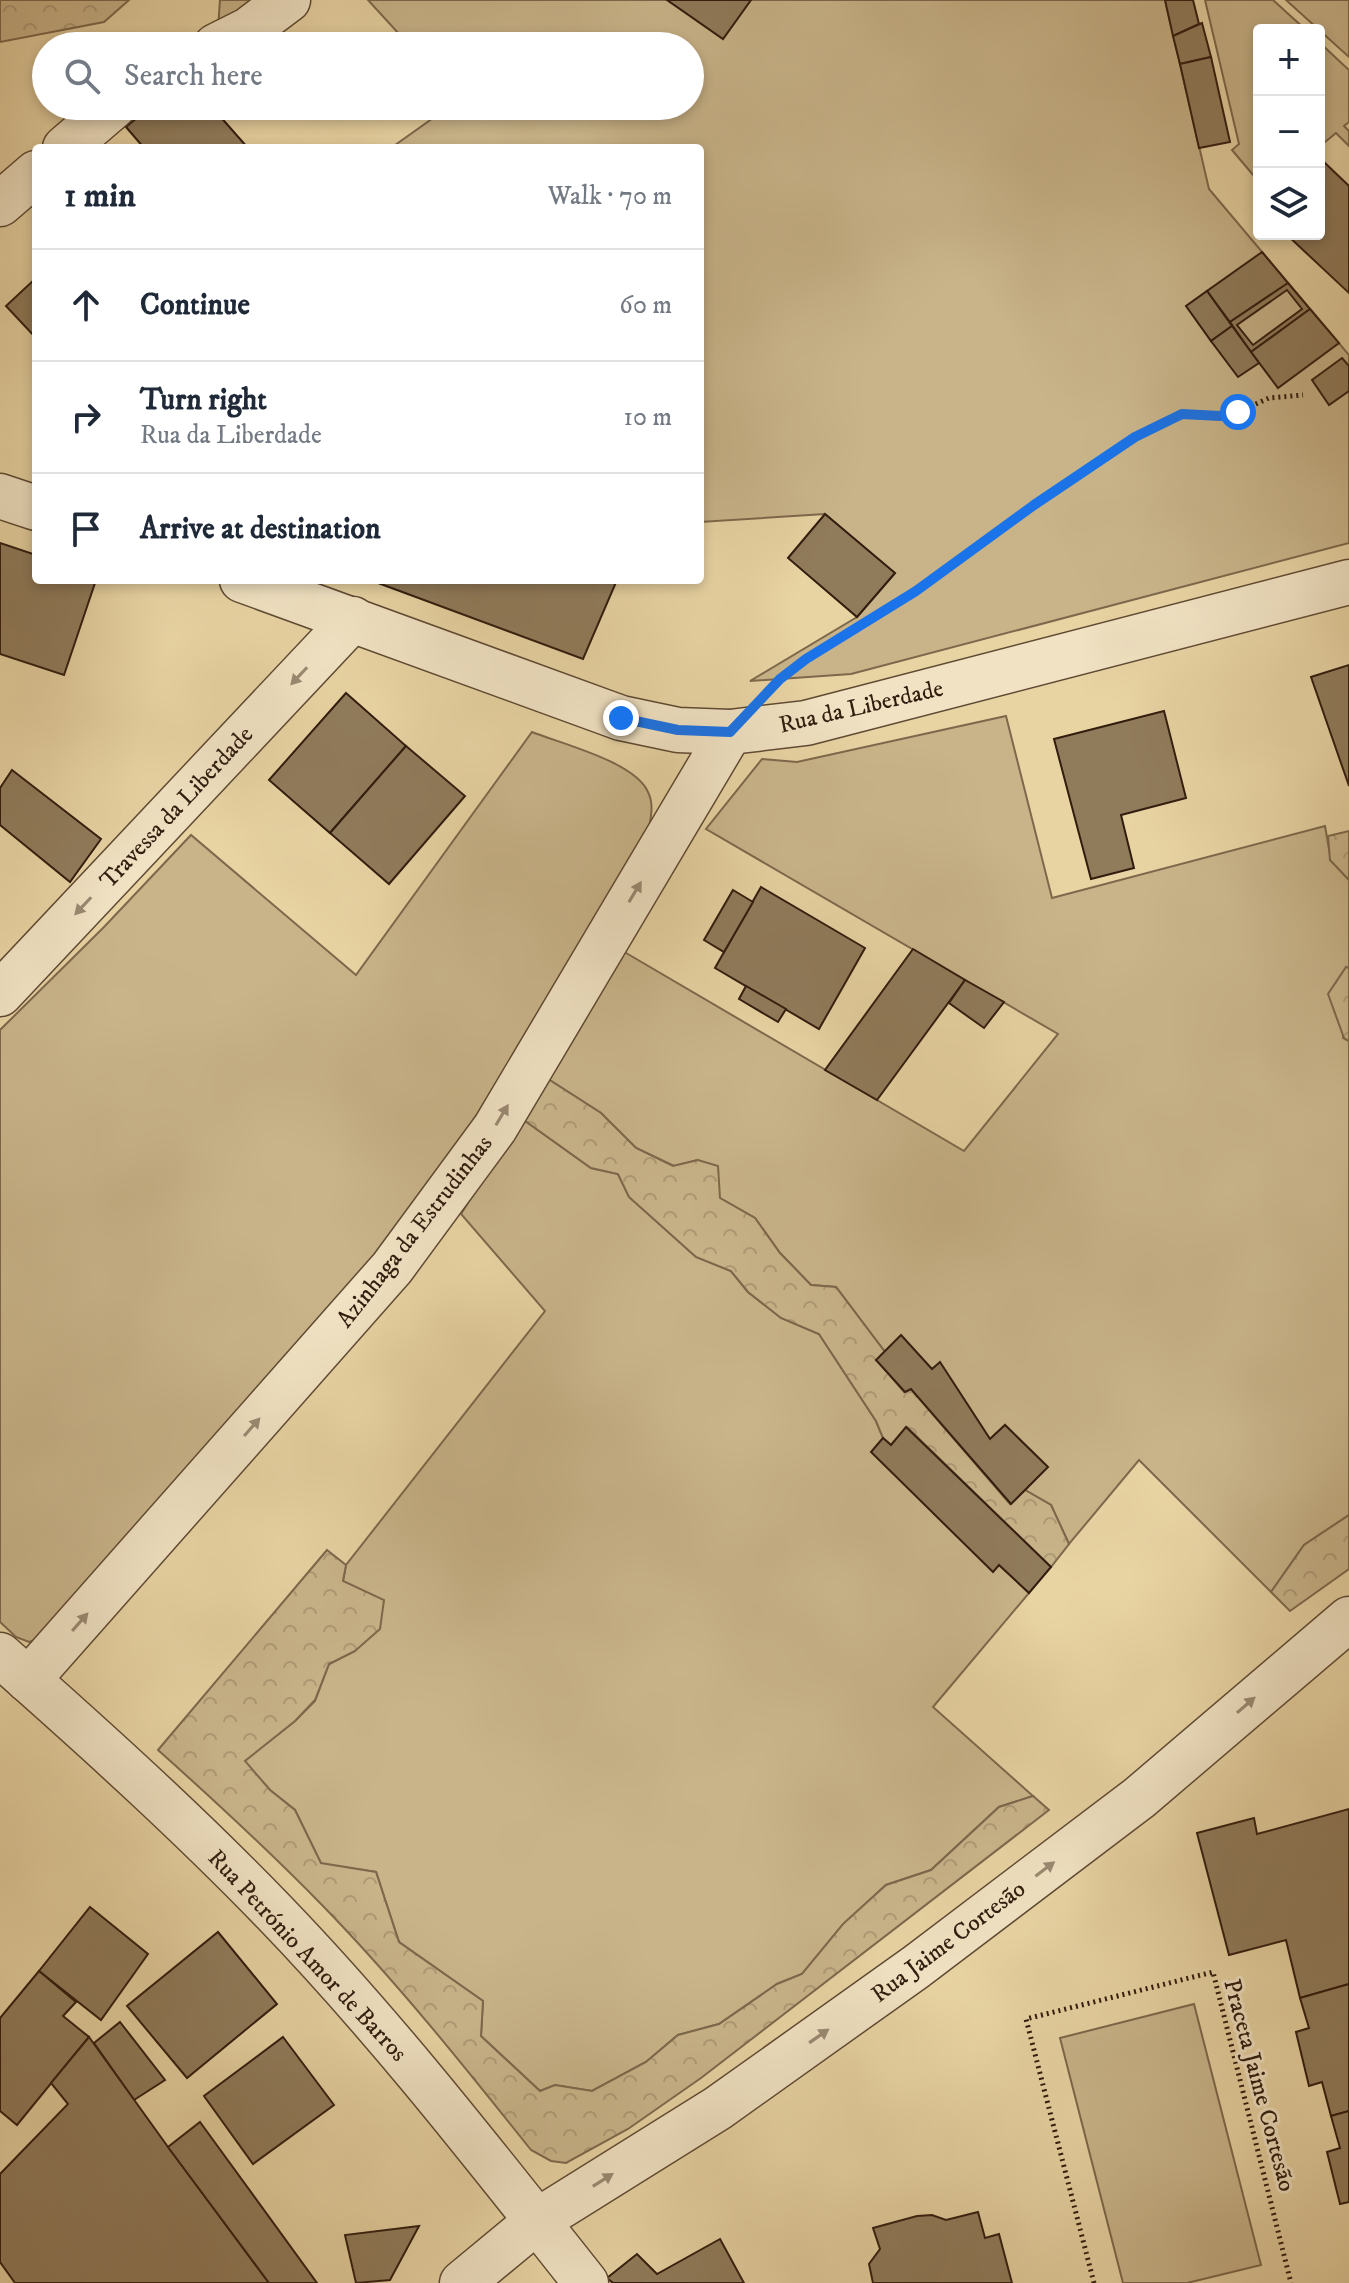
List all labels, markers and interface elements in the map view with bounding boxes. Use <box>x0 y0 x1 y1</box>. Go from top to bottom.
map controls <box>1253 24 1325 240</box>
button: + <box>1253 24 1325 96</box>
search box <box>32 32 704 120</box>
icon: search <box>60 54 104 98</box>
text: Search here <box>124 58 263 95</box>
button: − <box>1253 96 1325 168</box>
button: layers <box>1253 168 1325 240</box>
text: 1 min <box>64 175 136 217</box>
text: Walk · 70 m <box>548 180 672 213</box>
icon: ahead <box>64 283 108 327</box>
text: Continue <box>140 287 250 324</box>
text: 60 m <box>619 289 672 322</box>
text: Turn right <box>140 382 267 419</box>
route start <box>1220 394 1256 430</box>
icon: right <box>64 395 108 439</box>
text: 10 m <box>623 401 672 434</box>
text: Rua da Liberdade <box>140 419 322 452</box>
icon: arrive <box>64 507 108 551</box>
text: Arrive at destination <box>140 511 381 548</box>
one-way arrow <box>291 666 309 685</box>
street label: Rua da Liberdade <box>776 673 946 740</box>
route end <box>603 700 639 736</box>
street label: Travessa da Liberdade <box>94 720 260 895</box>
one-way arrow <box>627 881 641 903</box>
one-way arrow <box>74 896 93 915</box>
one-way arrow <box>495 1104 509 1127</box>
street label: Azinhaga da Estrudinhas <box>330 1129 499 1334</box>
one-way arrow <box>242 1417 260 1436</box>
one-way arrow <box>70 1612 88 1631</box>
one-way arrow <box>1236 1697 1256 1714</box>
street label: Rua Petrónio Amor de Barros <box>201 1843 413 2068</box>
one-way arrow <box>1035 1862 1055 1878</box>
street label: Rua Jaime Cortesão <box>866 1874 1032 2010</box>
street label: Praceta Jaime Cortesão <box>1216 1976 1302 2195</box>
one-way arrow <box>809 2028 830 2044</box>
one-way arrow <box>592 2173 614 2187</box>

